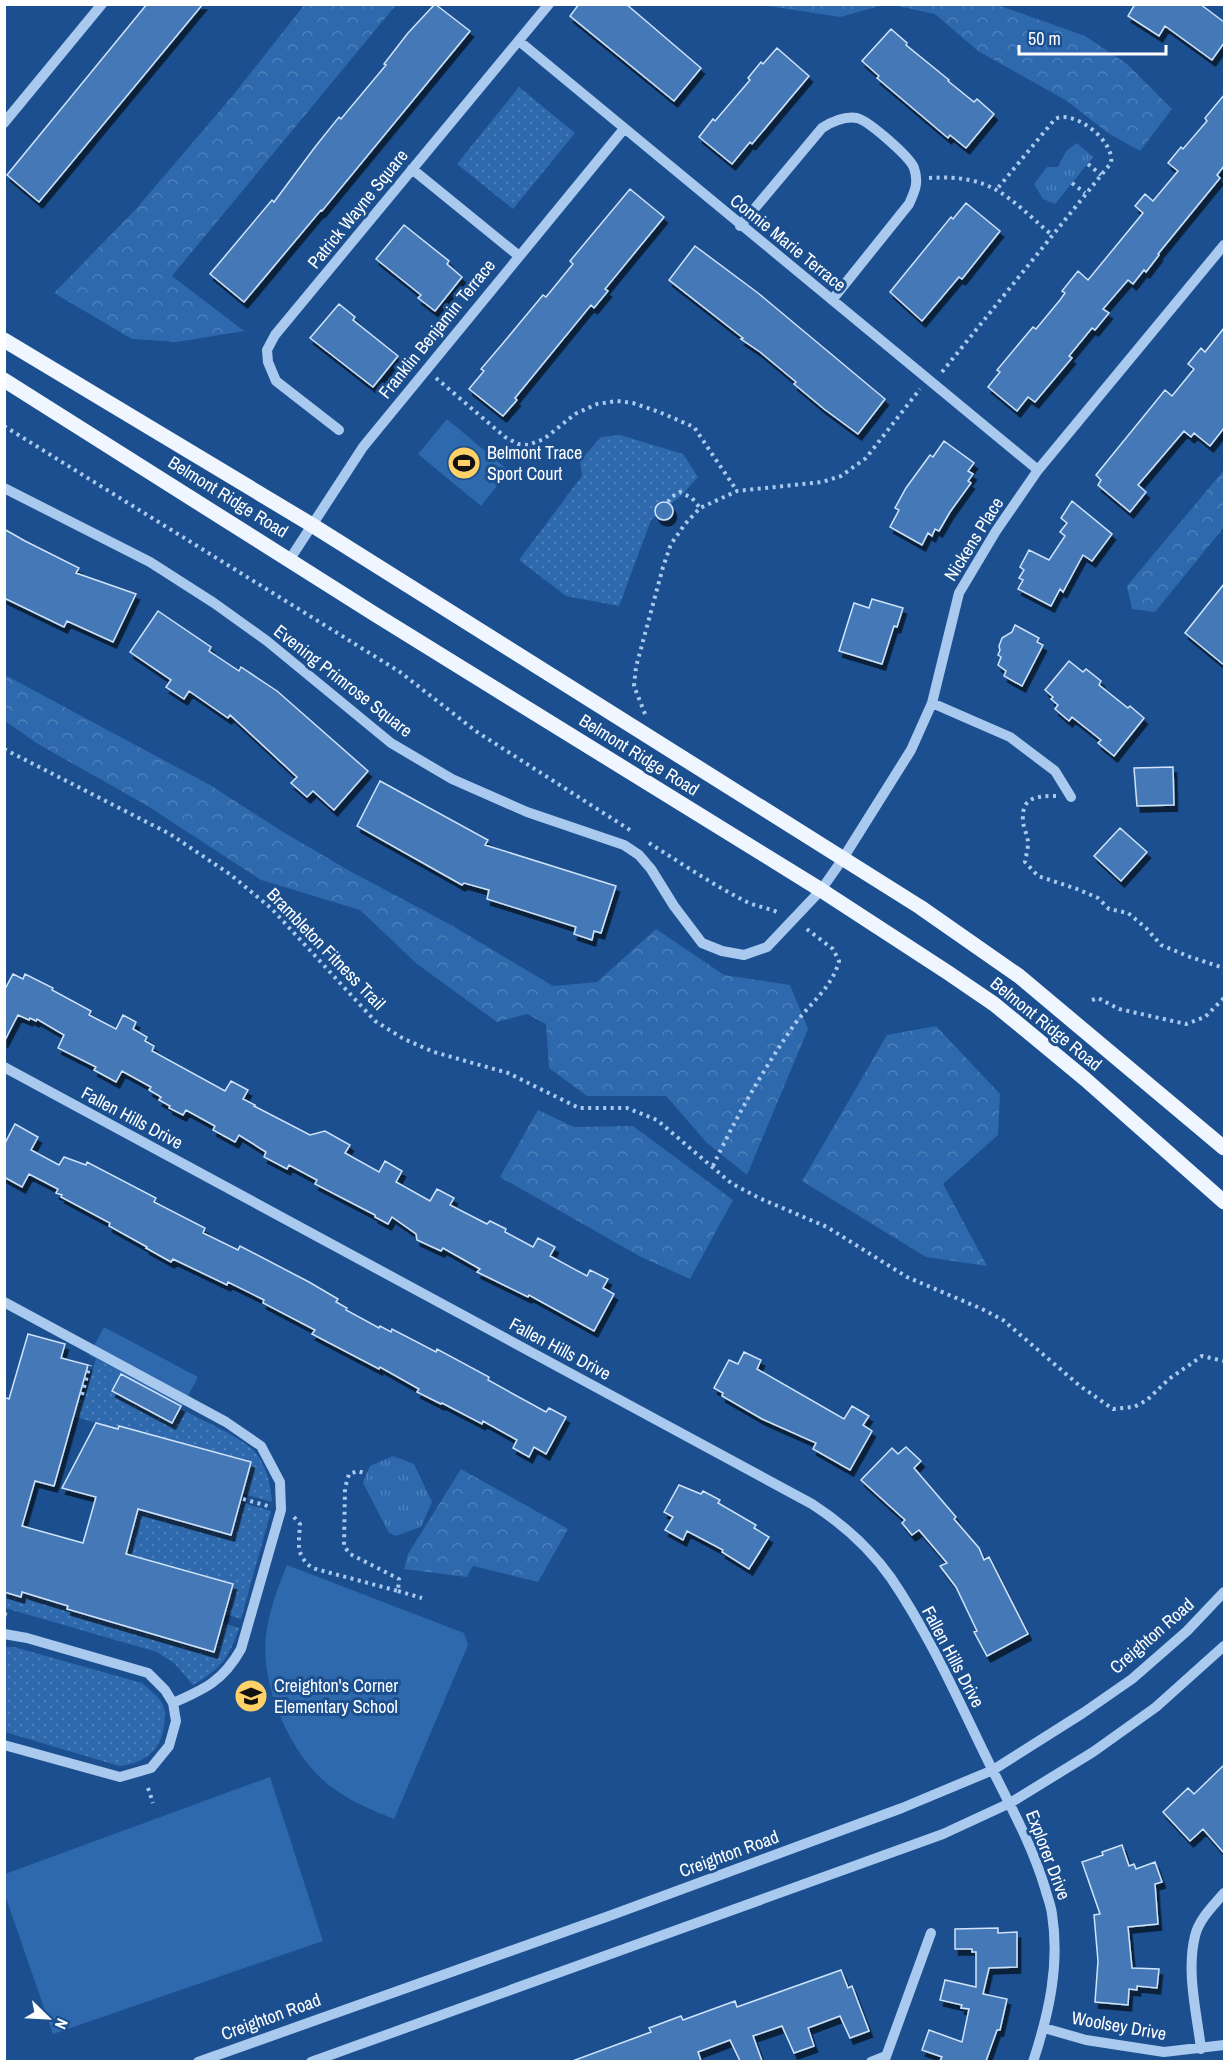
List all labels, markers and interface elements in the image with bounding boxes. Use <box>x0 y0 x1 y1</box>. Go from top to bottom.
scale bar <box>1019 18 1166 56</box>
text: 50 m <box>1028 26 1061 51</box>
street label: Patrick Wayne Square <box>302 144 414 274</box>
street label: Connie Marie Terrace <box>725 188 852 297</box>
street label: Franklin Benjamin Terrace <box>373 254 501 404</box>
place label: Belmont Trace Sport Court <box>487 440 582 486</box>
sports icon: Belmont Trace Sport Court <box>446 445 482 481</box>
street label: Belmont Ridge Road <box>164 450 293 543</box>
street label: Nickens Place <box>938 492 1009 585</box>
street label: Evening Primrose Square <box>269 618 418 743</box>
street label: Belmont Ridge Road <box>575 708 704 801</box>
street label: Brambleton Fitness Trail <box>262 882 391 1015</box>
street label: Belmont Ridge Road <box>985 971 1107 1076</box>
street label: Fallen Hills Drive <box>77 1080 187 1155</box>
street label: Fallen Hills Drive <box>505 1311 615 1386</box>
street label: Creighton Road <box>1104 1592 1199 1679</box>
street label: Fallen Hills Drive <box>916 1602 991 1712</box>
place label: Creighton's Corner Elementary School <box>274 1673 398 1719</box>
school or university icon: Creighton's Corner Elementary School <box>233 1678 269 1714</box>
street label: Explorer Drive <box>1020 1806 1077 1903</box>
street label: Creighton Road <box>676 1824 782 1883</box>
street label: Creighton Road <box>218 1987 324 2046</box>
north arrow <box>18 1988 78 2048</box>
street label: Woolsey Drive <box>1070 2005 1168 2046</box>
text: N <box>50 2015 74 2033</box>

